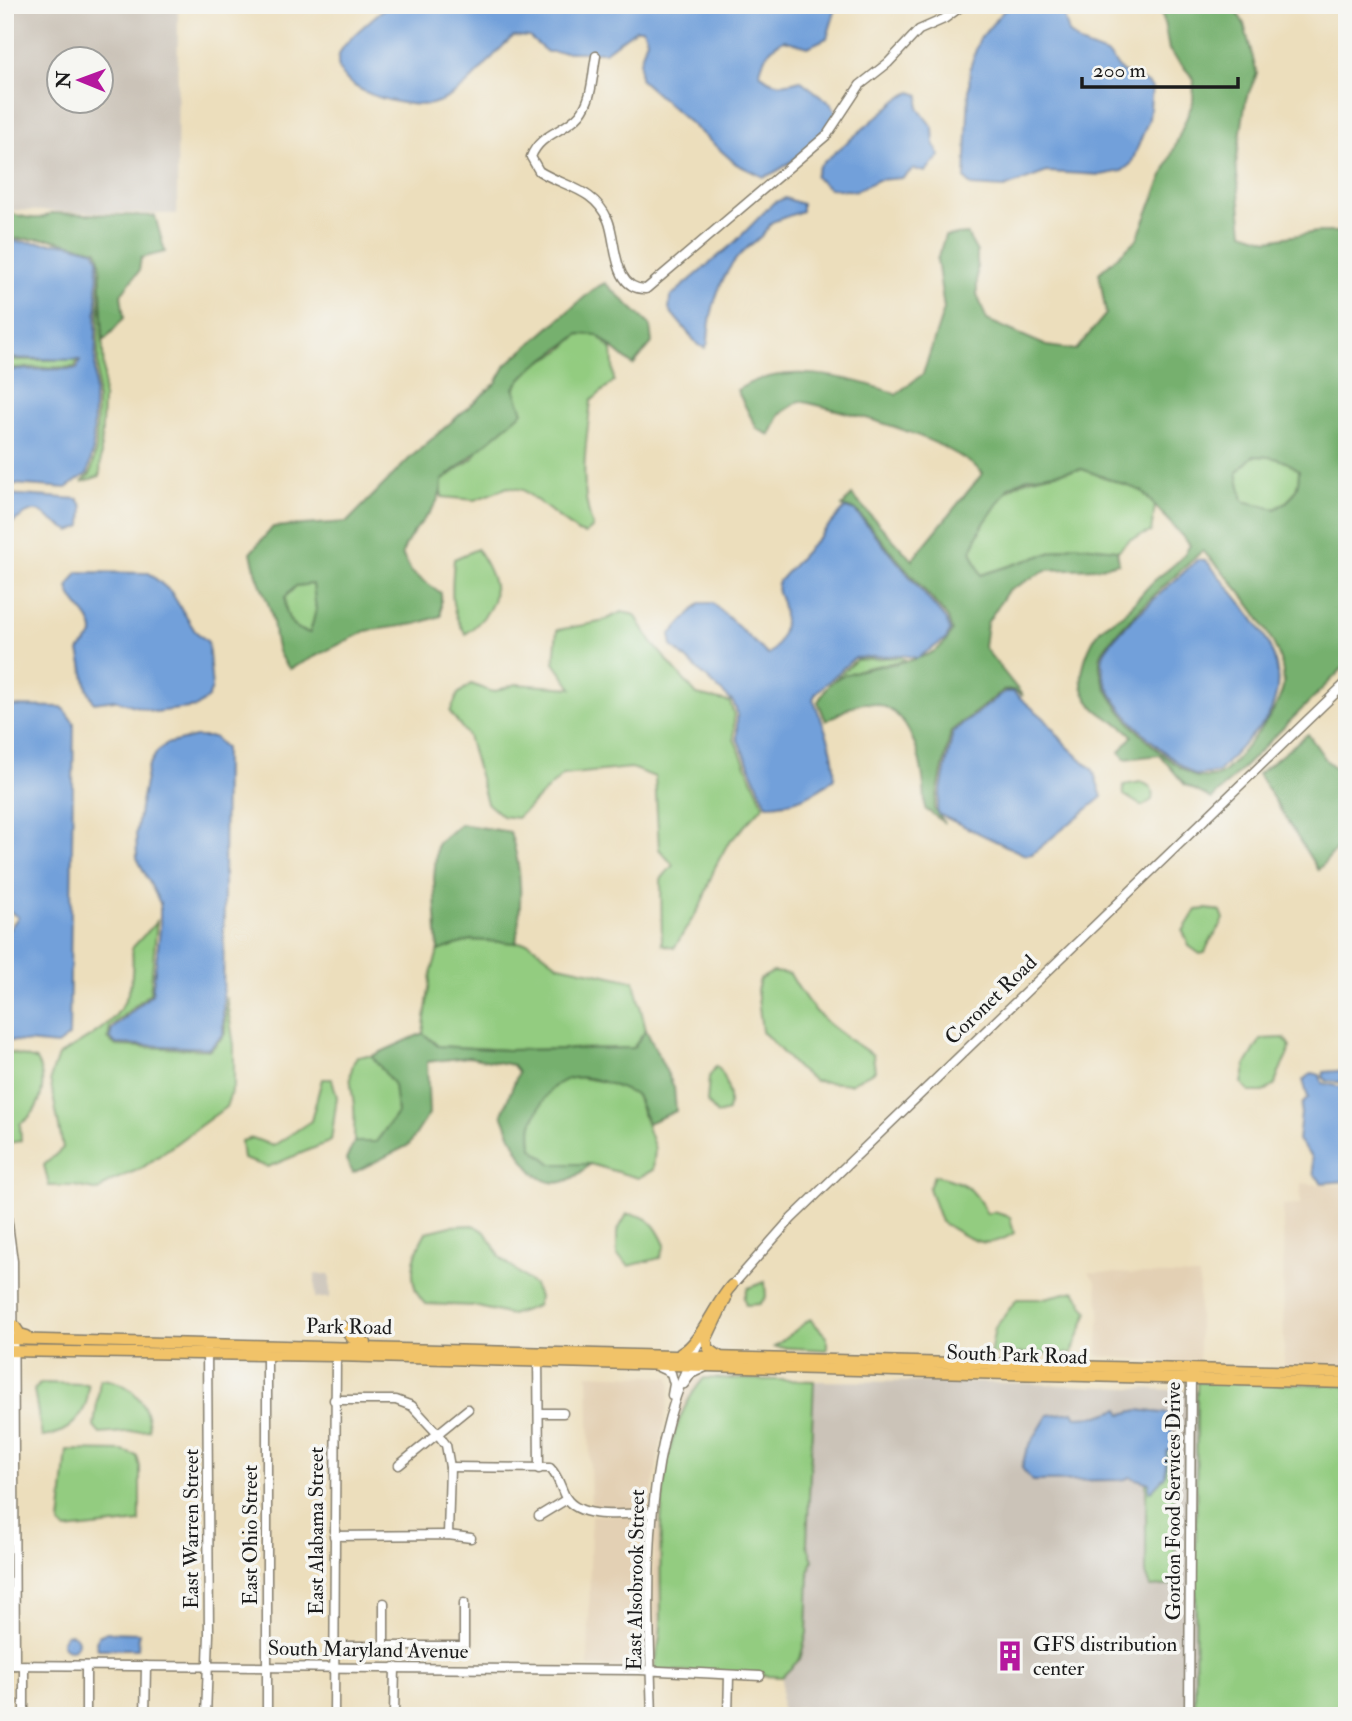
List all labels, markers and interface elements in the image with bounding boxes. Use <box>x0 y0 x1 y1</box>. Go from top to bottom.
north arrow <box>46 46 116 116</box>
scale bar <box>1082 46 1238 90</box>
text: 200 m <box>1093 57 1146 84</box>
text: N <box>52 70 76 89</box>
street label: Coronet Road <box>939 949 1043 1051</box>
street label: Park Road <box>305 1313 393 1341</box>
street label: South Park Road <box>946 1339 1089 1371</box>
street label: Gordon Food Services Drive <box>1160 1381 1187 1620</box>
street label: East Alabama Street <box>303 1447 330 1615</box>
street label: East Warren Street <box>178 1449 205 1609</box>
street label: East Ohio Street <box>237 1464 264 1605</box>
street label: East Alsobrook Street <box>621 1489 651 1671</box>
place label: GFS distribution center <box>1033 1631 1178 1682</box>
street label: South Maryland Avenue <box>267 1635 469 1665</box>
building icon: GFS distribution center <box>993 1639 1027 1673</box>

